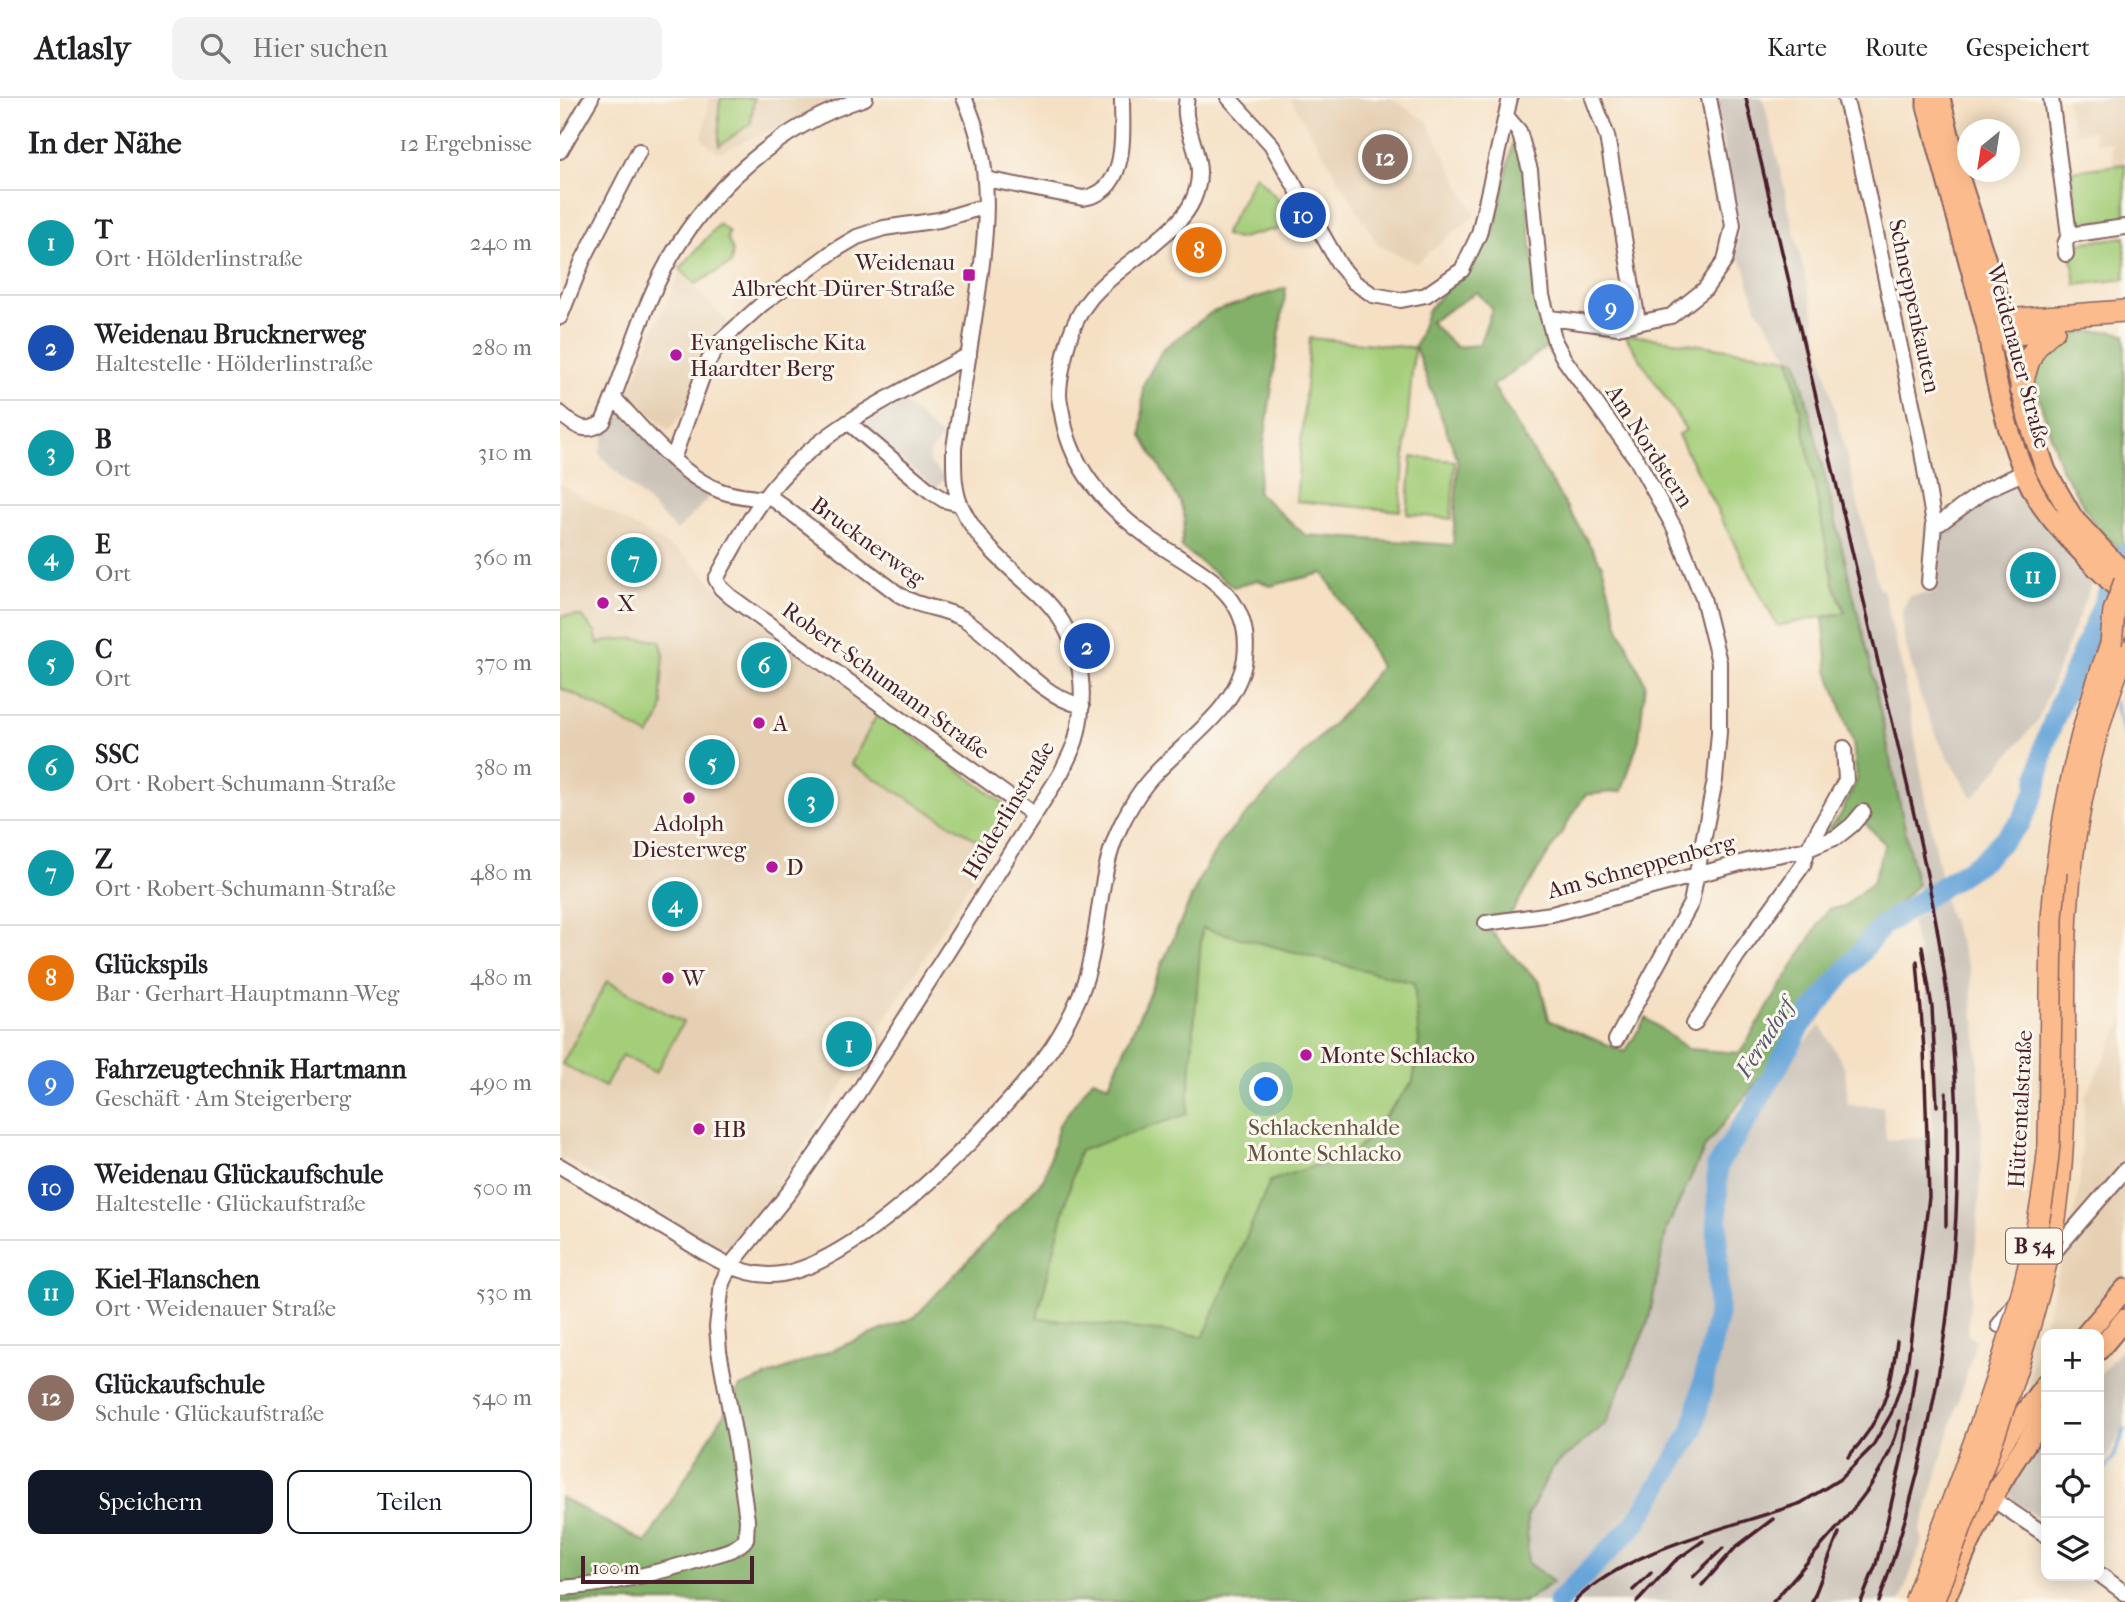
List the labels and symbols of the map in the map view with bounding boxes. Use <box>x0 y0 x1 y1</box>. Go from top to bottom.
north arrow <box>1957 119 2020 182</box>
pin: 12 <box>1362 131 1408 183</box>
pin: 10 <box>1280 189 1326 241</box>
street label: Schneppenkauten <box>1883 217 1946 396</box>
pin: 8 <box>1176 224 1222 276</box>
place label: Weidenau Albrecht-Dürer-Straße <box>731 249 955 302</box>
street label: Weidenauer Straße <box>1981 260 2056 452</box>
marker: Weidenau Albrecht-Dürer-Straße <box>961 267 977 283</box>
pin: 9 <box>1588 281 1634 333</box>
place label: Evangelische Kita Haardter Berg <box>690 329 866 382</box>
marker: Evangelische Kita Haardter Berg <box>668 347 684 363</box>
street label: Am Nordstern <box>1599 379 1700 513</box>
street label: Brucknerweg <box>805 491 931 592</box>
pin: 7 <box>611 534 657 586</box>
pin: 11 <box>2010 549 2056 601</box>
place label: X <box>617 590 635 617</box>
marker: X <box>595 595 611 611</box>
street label: Robert-Schumann-Straße <box>777 596 995 765</box>
pin: 2 <box>1064 620 1110 672</box>
pin: 6 <box>741 639 787 691</box>
place label: A <box>772 710 789 737</box>
marker: A <box>751 715 767 731</box>
pin: 5 <box>689 736 735 788</box>
street label: Hölderlinstraße <box>956 736 1060 884</box>
pin: 3 <box>788 774 834 826</box>
marker: Adolph Diesterweg <box>681 790 697 806</box>
place label: Adolph Diesterweg <box>632 810 747 863</box>
street label: Am Schneppenberg <box>1543 828 1739 905</box>
place label: D <box>786 854 804 881</box>
marker: D <box>764 859 780 875</box>
pin: 4 <box>652 878 698 930</box>
place label: W <box>681 965 706 992</box>
marker: W <box>660 970 676 986</box>
water label: Ferndorf <box>1729 989 1804 1083</box>
pin: 1 <box>826 1018 872 1070</box>
street label: Hüttentalstraße <box>2003 1029 2038 1189</box>
place label: Monte Schlacko <box>1320 1042 1475 1069</box>
marker: Monte Schlacko <box>1298 1047 1314 1063</box>
your location <box>1249 1072 1283 1106</box>
park label: Schlackenhalde Monte Schlacko <box>1246 1114 1402 1167</box>
place label: HB <box>713 1116 746 1143</box>
marker: HB <box>691 1121 707 1137</box>
road number: B 54 <box>2006 1228 2062 1264</box>
scale bar <box>581 1553 754 1585</box>

